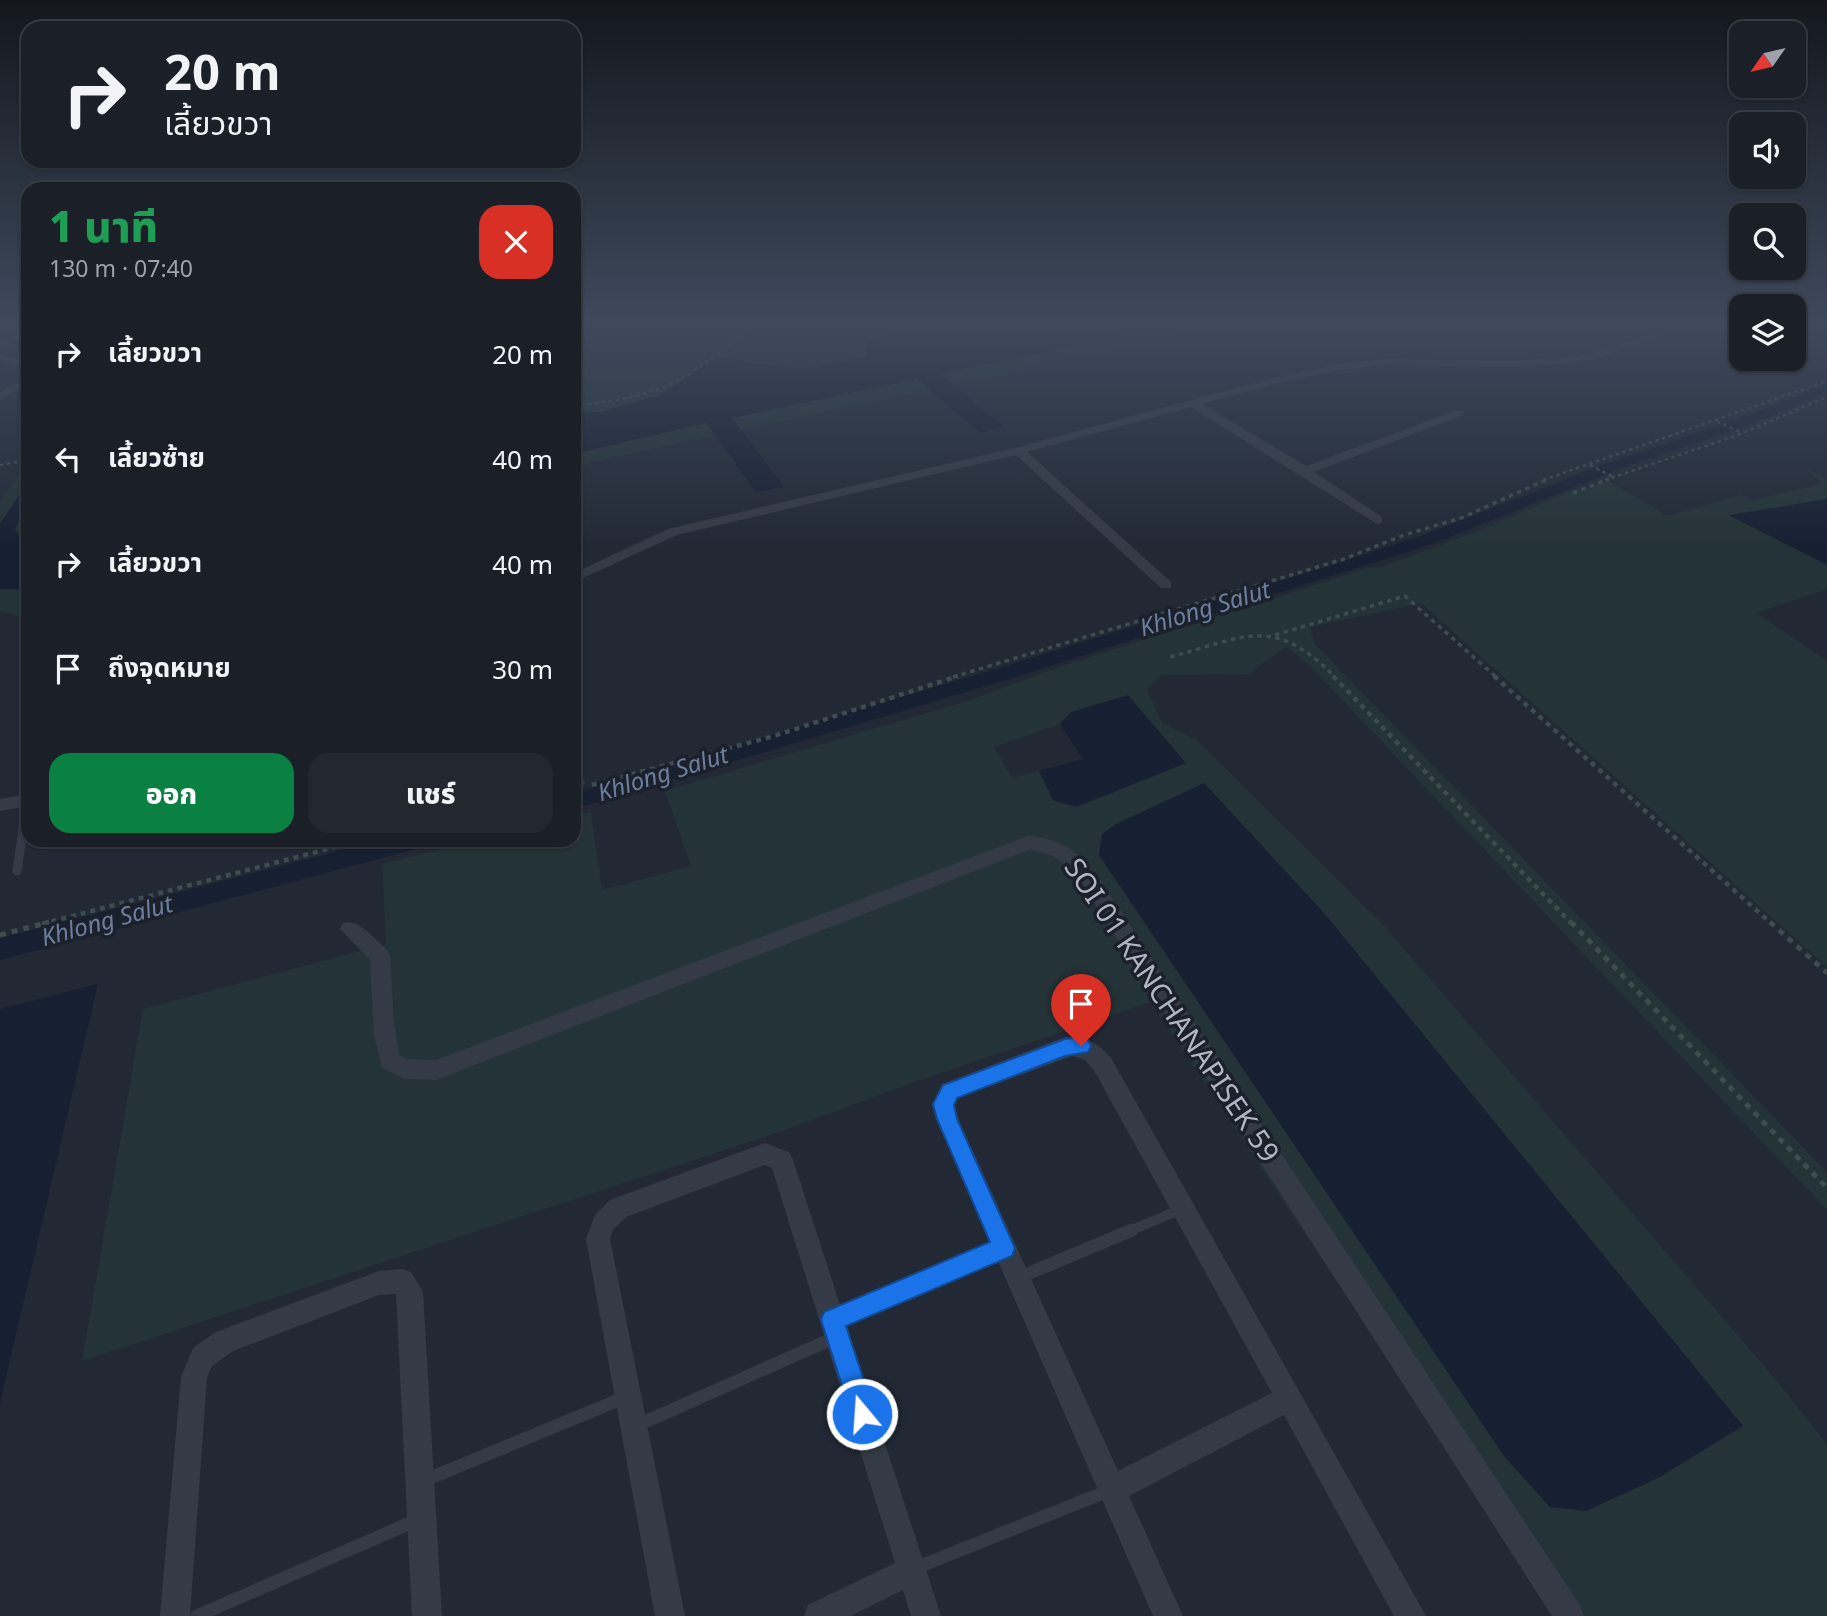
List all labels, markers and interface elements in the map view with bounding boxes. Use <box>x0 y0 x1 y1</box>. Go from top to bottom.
north arrow <box>1729 21 1806 98</box>
map controls <box>1729 21 1806 371</box>
text: 20 m <box>164 38 281 104</box>
icon: right <box>49 49 140 140</box>
text: เลี้ยวขวา <box>164 101 272 144</box>
button: sound <box>1729 112 1806 189</box>
text: 1 นาที <box>49 197 158 254</box>
button: search <box>1729 203 1806 280</box>
button: close <box>479 205 553 279</box>
text: 130 m · 07:40 <box>49 252 193 284</box>
button: layers <box>1729 294 1806 371</box>
text: เลี้ยวขวา <box>108 334 202 370</box>
icon: right <box>49 335 87 373</box>
text: 20 m <box>492 336 553 372</box>
text: เลี้ยวซ้าย <box>108 439 205 475</box>
icon: left <box>49 440 87 478</box>
text: 40 m <box>492 441 553 477</box>
text: เลี้ยวขวา <box>108 544 202 580</box>
icon: right <box>49 545 87 583</box>
text: 40 m <box>492 546 553 582</box>
water label: Khlong Salut <box>1135 572 1275 643</box>
text: ถึงจุดหมาย <box>108 649 231 685</box>
icon: arrive <box>49 650 87 688</box>
text: 30 m <box>492 651 553 687</box>
water label: Khlong Salut <box>593 737 733 808</box>
button: ออก <box>49 753 294 833</box>
button: แชร์ <box>308 753 553 833</box>
street label: SOI 01 KANCHANAPISEK 59 <box>1057 850 1289 1169</box>
water label: Khlong Salut <box>37 886 177 953</box>
pin <box>1051 974 1111 1046</box>
icon: arrive <box>1062 985 1100 1023</box>
position arrow <box>825 1377 899 1451</box>

